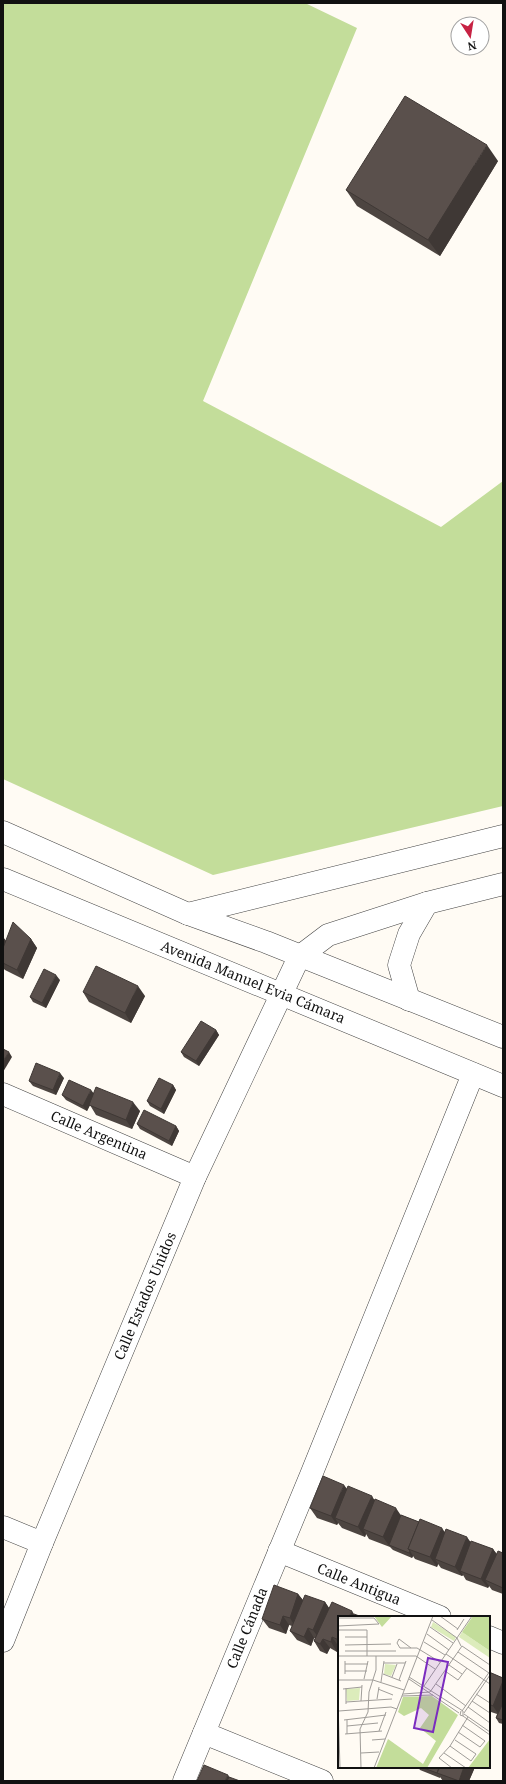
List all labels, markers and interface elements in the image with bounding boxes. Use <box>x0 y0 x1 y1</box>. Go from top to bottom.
north arrow <box>450 16 490 56</box>
text: N <box>466 38 478 55</box>
street label: Avenida Manuel Evia Cámara <box>158 936 348 1027</box>
street label: Calle Argentina <box>48 1106 150 1163</box>
street label: Calle Estados Unidos <box>109 1229 180 1363</box>
street label: Calle Antigua <box>314 1558 404 1609</box>
street label: Calle Cánada <box>222 1584 272 1671</box>
inset map <box>338 1616 490 1768</box>

